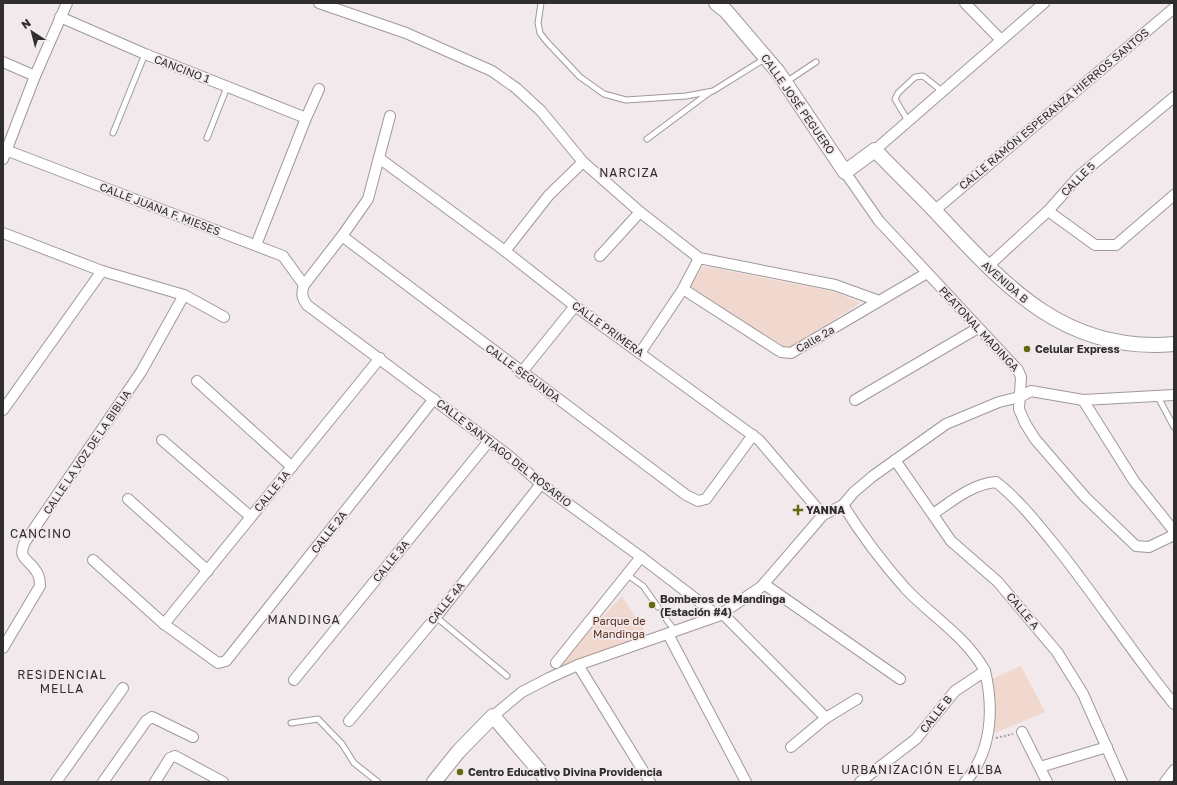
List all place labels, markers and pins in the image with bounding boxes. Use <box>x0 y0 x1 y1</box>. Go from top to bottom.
place label: Celular Express <box>1035 342 1120 355</box>
marker: Celular Express <box>1022 344 1032 354</box>
place label: YANNA <box>806 503 845 516</box>
marker: YANNA <box>793 505 803 515</box>
place label: Bomberos de Mandinga (Estación #4) <box>660 592 785 618</box>
marker: Bomberos de Mandinga (Estación #4) <box>647 600 657 610</box>
place label: Centro Educativo Divina Providencia <box>468 765 662 778</box>
marker: Centro Educativo Divina Providencia <box>455 767 465 777</box>

